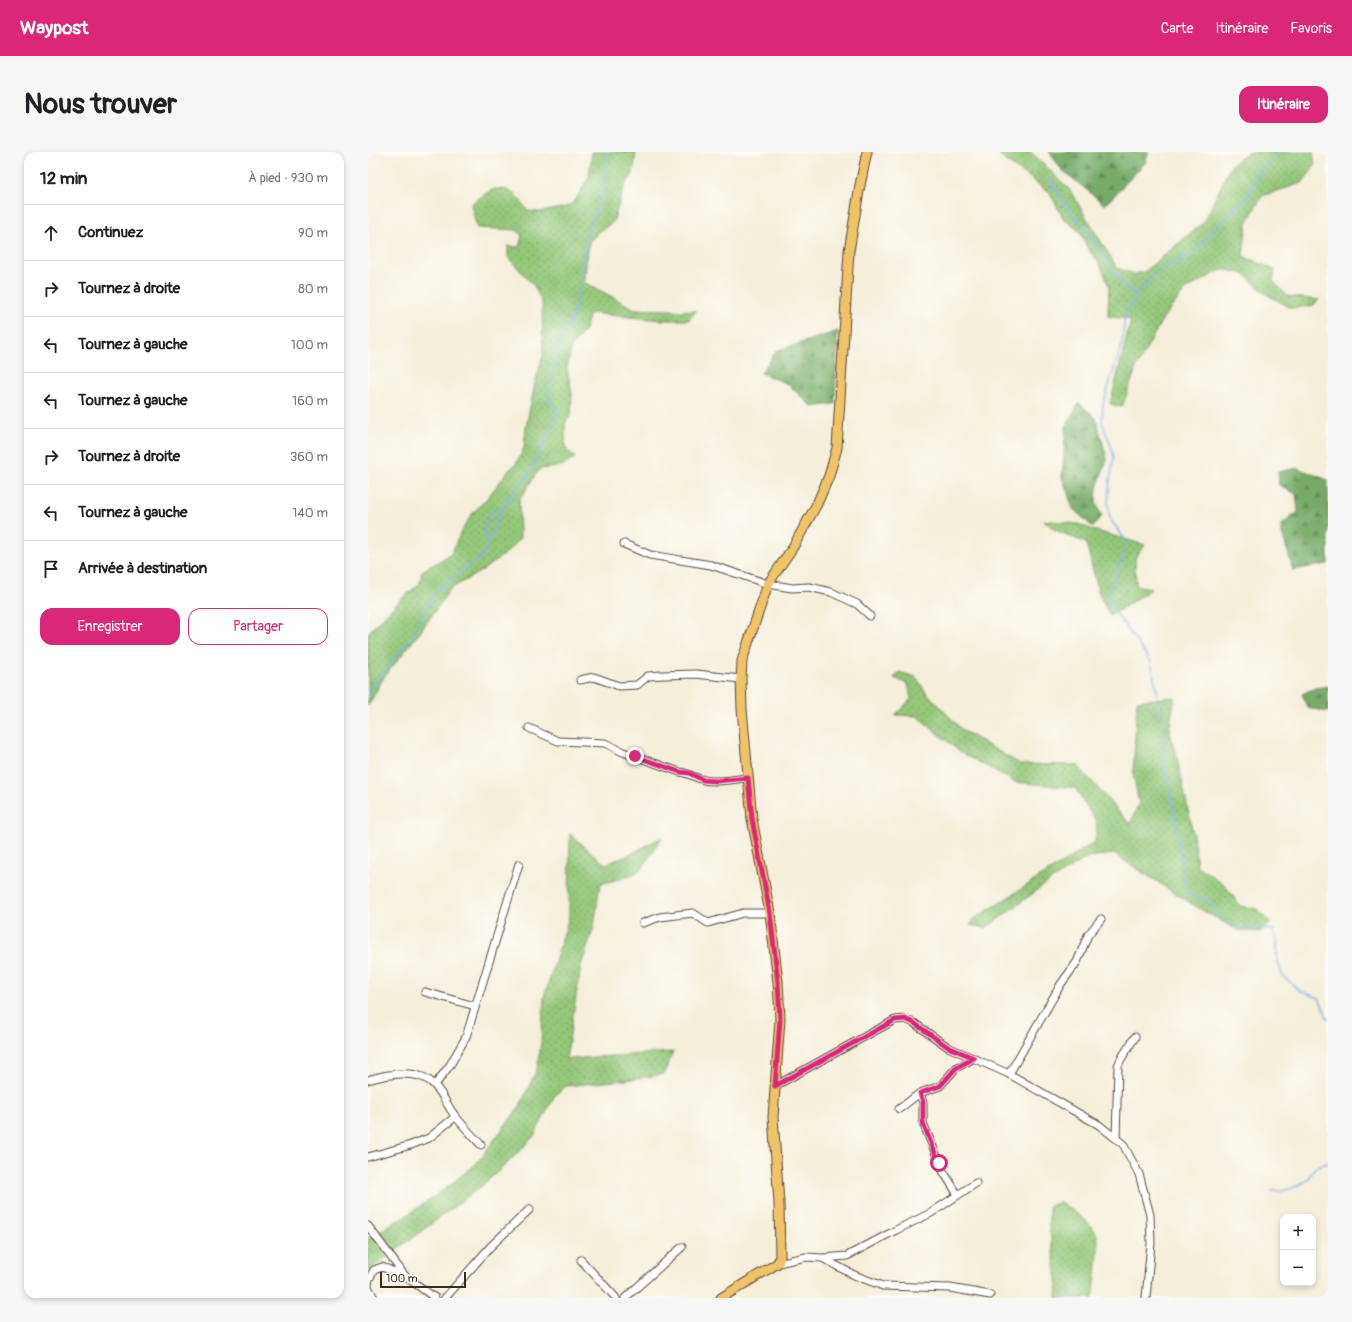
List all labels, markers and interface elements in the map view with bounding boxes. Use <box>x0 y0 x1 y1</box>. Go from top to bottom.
text: Waypost <box>20 16 89 40</box>
text: Carte <box>1161 20 1193 37</box>
text: Itinéraire <box>1215 20 1268 37</box>
text: Favoris <box>1290 20 1332 37</box>
button: Itinéraire <box>1239 86 1328 123</box>
text: Nous trouver <box>24 87 177 122</box>
text: 12 min <box>40 168 87 189</box>
text: À pied · 930 m <box>248 170 328 186</box>
icon: ahead <box>40 222 62 244</box>
text: Continuez <box>78 223 143 242</box>
text: 90 m <box>298 225 328 241</box>
icon: right <box>40 278 62 300</box>
text: Tournez à droite <box>78 279 180 298</box>
text: 80 m <box>298 281 328 297</box>
icon: left <box>40 334 62 356</box>
text: Tournez à gauche <box>78 335 188 354</box>
text: 100 m <box>291 337 328 353</box>
icon: left <box>40 390 62 412</box>
text: Tournez à gauche <box>78 391 188 410</box>
text: 160 m <box>292 393 328 409</box>
icon: right <box>40 446 62 468</box>
text: Tournez à droite <box>78 447 180 466</box>
text: 360 m <box>290 449 328 465</box>
icon: left <box>40 502 62 524</box>
text: Tournez à gauche <box>78 503 188 522</box>
text: 140 m <box>292 505 328 521</box>
icon: arrive <box>40 558 62 580</box>
text: Arrivée à destination <box>78 559 207 578</box>
button: Enregistrer <box>40 608 180 645</box>
button: Partager <box>188 608 328 645</box>
route end <box>626 747 644 765</box>
route start <box>930 1154 948 1172</box>
map controls <box>1280 1214 1316 1286</box>
button: + <box>1280 1214 1316 1250</box>
button: − <box>1280 1250 1316 1286</box>
scale bar <box>380 1270 466 1289</box>
text: 100 m <box>386 1272 417 1285</box>

